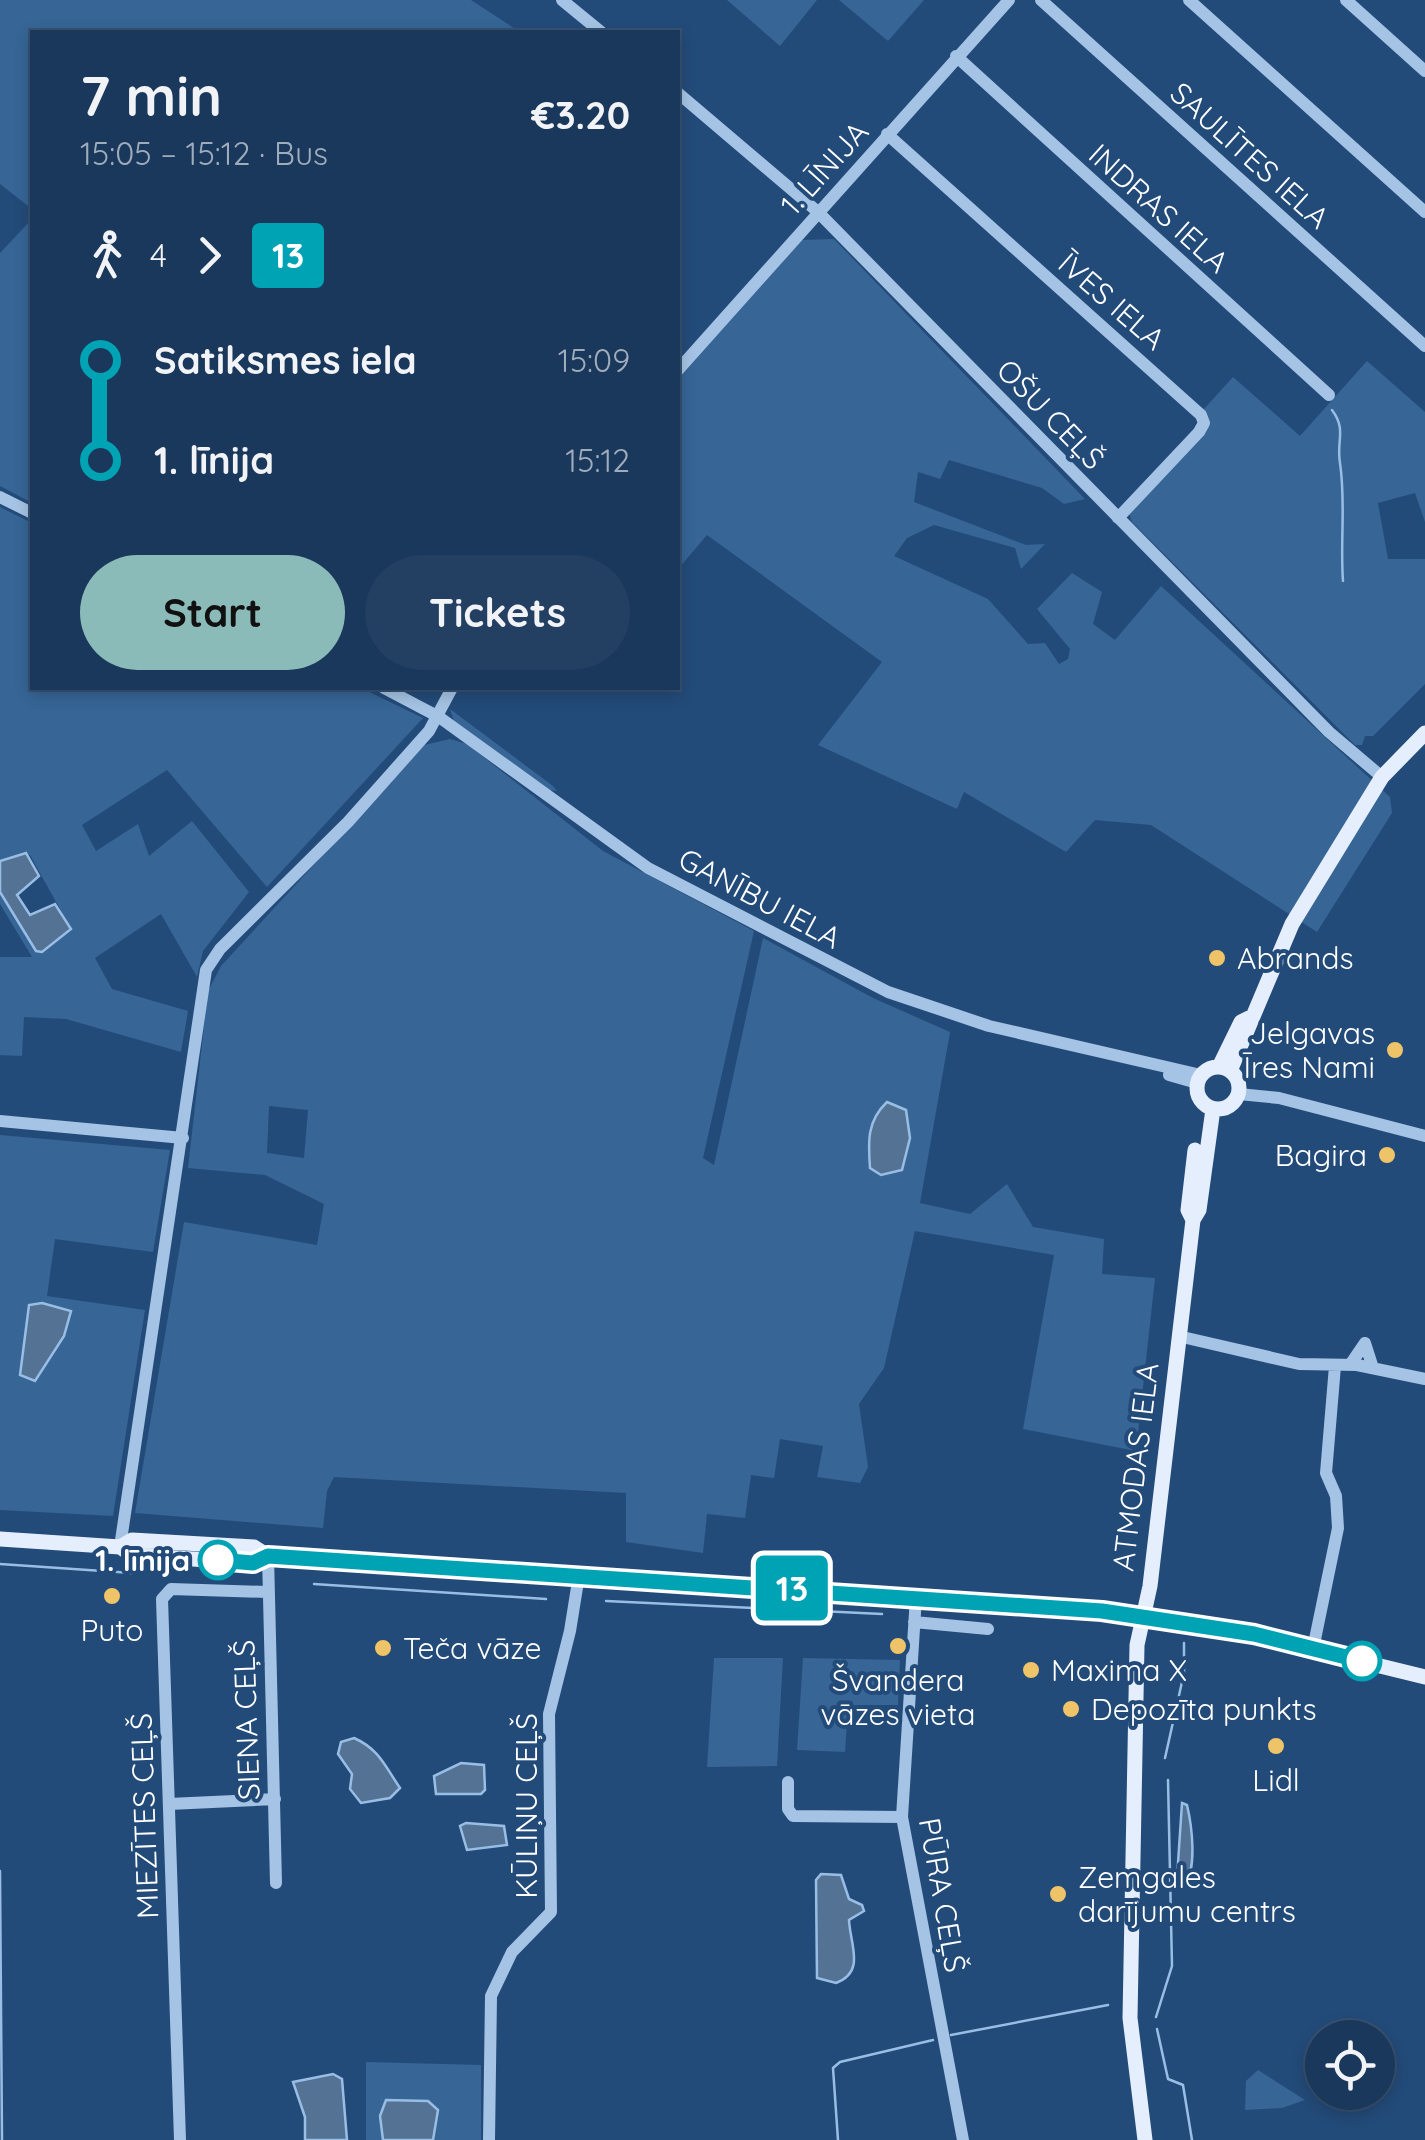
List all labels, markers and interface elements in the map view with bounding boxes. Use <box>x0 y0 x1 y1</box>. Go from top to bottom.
text: 7 min <box>80 61 222 130</box>
street label: SAULĪTES IELA <box>1163 74 1337 236</box>
text: €3.20 <box>531 91 630 139</box>
street label: 1. LĪNIJA <box>772 113 876 223</box>
text: 15:05 – 15:12 · Bus <box>80 133 328 173</box>
street label: INDRAS IELA <box>1081 135 1237 281</box>
icon: walk <box>80 228 135 283</box>
icon: forward <box>182 228 237 283</box>
text: 13 <box>272 233 304 277</box>
text: 4 <box>150 235 167 275</box>
street label: ĪVES IELA <box>1050 244 1173 358</box>
text: Satiksmes iela <box>154 336 417 384</box>
text: 15:09 <box>558 340 630 380</box>
street label: OŠU CEĻŠ <box>989 351 1113 477</box>
text: 1. līnija <box>154 436 274 484</box>
text: 15:12 <box>565 440 630 480</box>
button: Start <box>80 555 345 670</box>
button: Tickets <box>365 555 630 670</box>
street label: GANĪBU IELA <box>672 839 848 957</box>
place label: Abrands <box>1237 939 1354 977</box>
marker: Abrands <box>1206 947 1228 969</box>
place label: Jelgavas Īres Nami <box>1243 1014 1375 1086</box>
marker: Jelgavas Īres Nami <box>1384 1039 1406 1061</box>
place label: Bagira <box>1275 1136 1367 1174</box>
marker: Bagira <box>1376 1144 1398 1166</box>
street label: ATMODAS IELA <box>1103 1361 1167 1573</box>
place label: 1. līnija <box>95 1541 190 1579</box>
marker: 1. līnija <box>199 1541 237 1579</box>
line badge: 13 <box>747 1556 837 1620</box>
text: 13 <box>776 1566 808 1610</box>
marker: Puto <box>101 1585 123 1607</box>
place label: Puto <box>81 1611 143 1649</box>
place label: Teča vāze <box>403 1629 541 1667</box>
marker: Švandera vāzes vieta <box>887 1635 909 1657</box>
marker: Teča vāze <box>372 1637 394 1659</box>
street label: SIENA CEĻŠ <box>224 1639 268 1801</box>
unlabelled marker <box>1343 1642 1381 1680</box>
place label: Maxima X <box>1051 1651 1187 1689</box>
marker: Maxima X <box>1020 1659 1042 1681</box>
place label: Švandera vāzes vieta <box>821 1661 975 1733</box>
place label: Depozīta punkts <box>1091 1690 1317 1728</box>
marker: Depozīta punkts <box>1060 1698 1082 1720</box>
street label: MIEZĪTES CEĻŠ <box>121 1712 167 1920</box>
street label: KŪLIŅU CEĻŠ <box>507 1713 545 1899</box>
marker: Lidl <box>1265 1735 1287 1757</box>
place label: Lidl <box>1252 1761 1300 1799</box>
street label: PŪRA CEĻŠ <box>911 1815 975 1975</box>
place label: Zemgales darījumu centrs <box>1078 1858 1296 1930</box>
marker: Zemgales darījumu centrs <box>1047 1883 1069 1905</box>
map controls <box>1305 2020 1395 2110</box>
button: locate <box>1305 2020 1395 2110</box>

